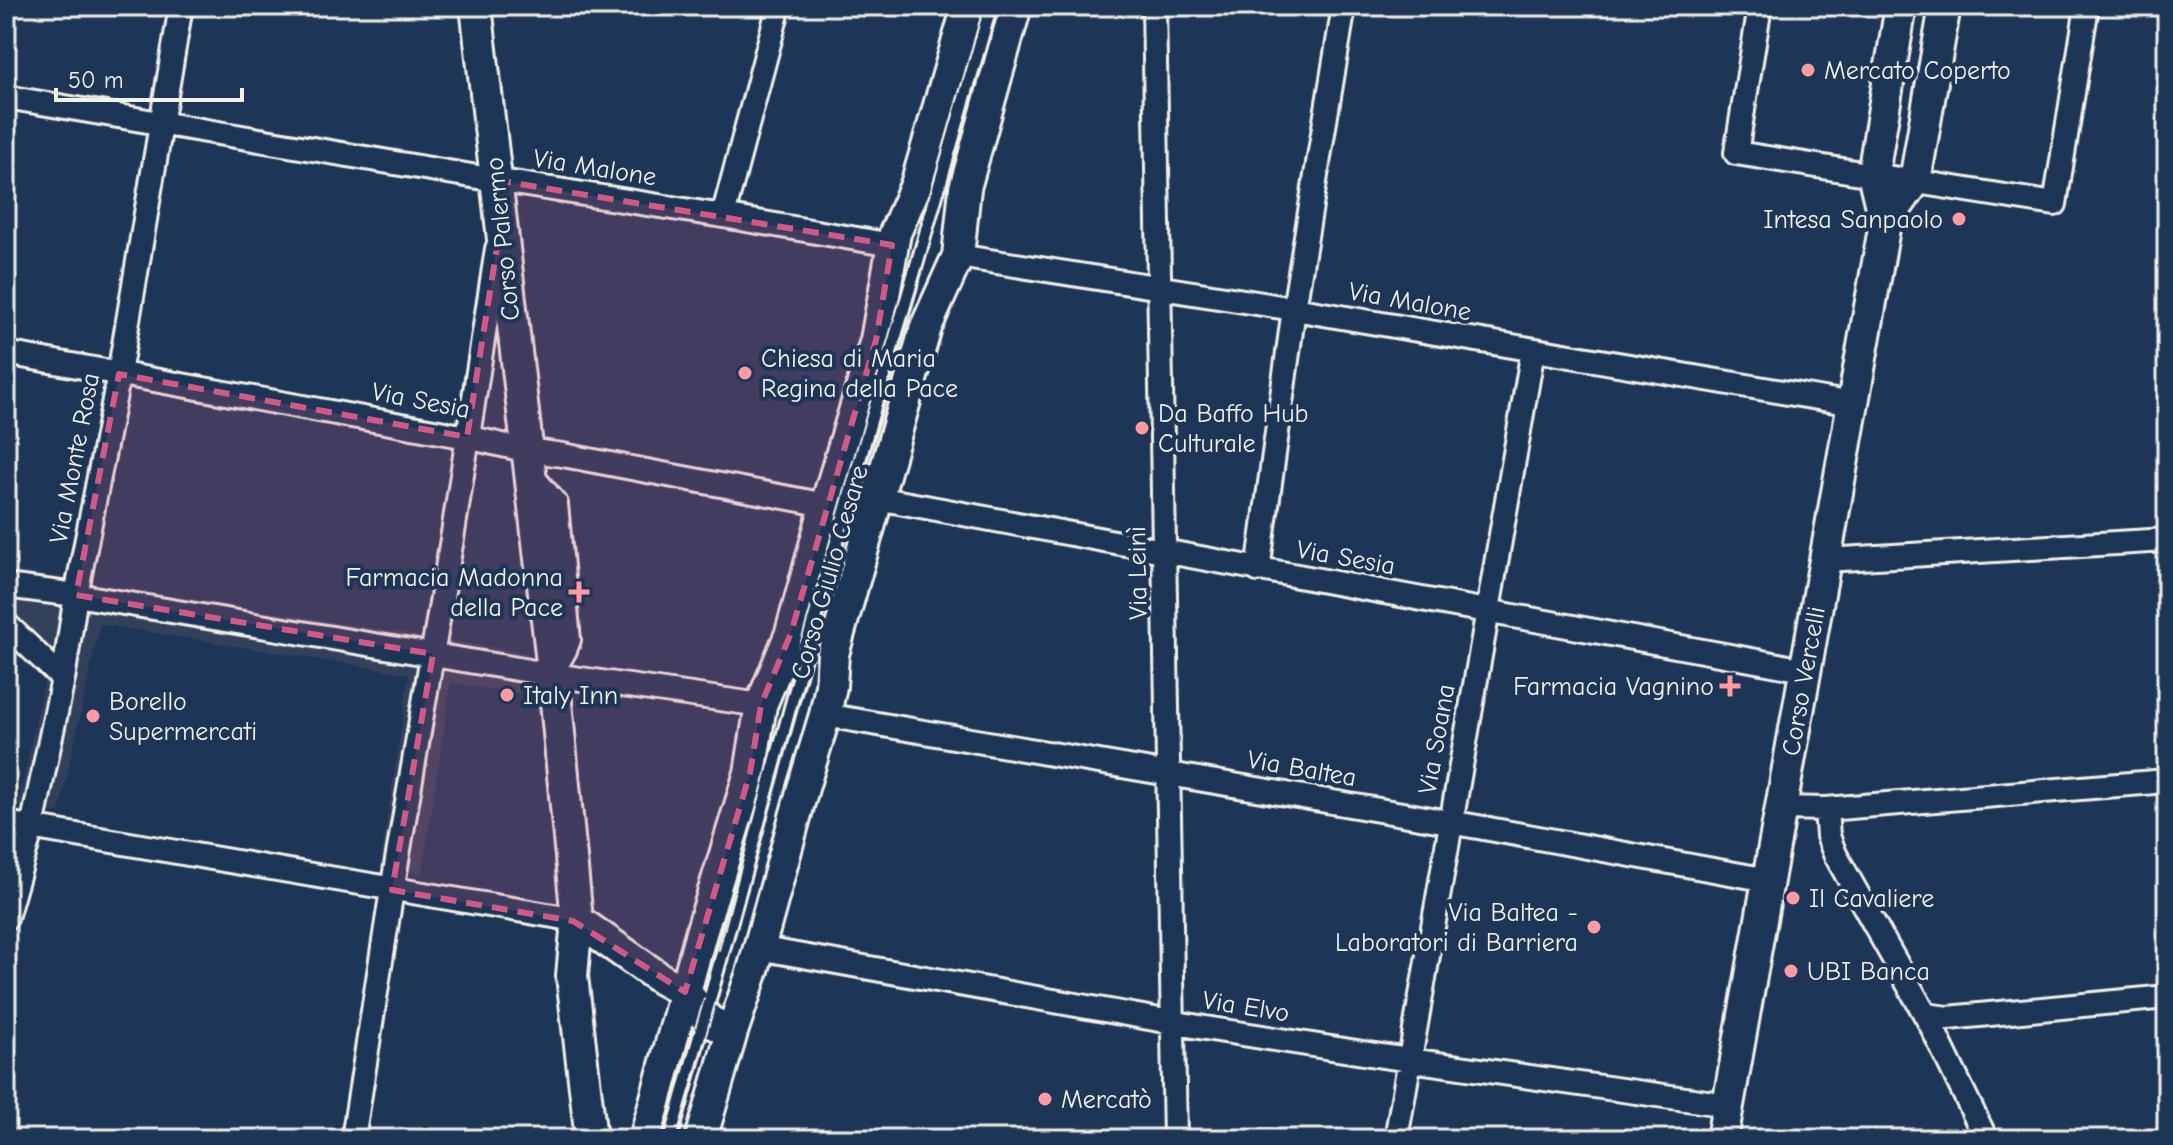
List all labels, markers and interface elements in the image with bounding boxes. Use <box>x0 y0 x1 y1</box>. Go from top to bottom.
scale bar <box>56 52 242 102</box>
place label: Mercato Coperto <box>1824 56 2011 86</box>
marker: Mercato Coperto <box>1799 61 1817 79</box>
text: 50 m <box>68 66 124 94</box>
street label: Via Malone <box>531 143 658 193</box>
street label: Corso Palermo <box>479 156 527 322</box>
place label: Intesa Sanpaolo <box>1763 205 1943 235</box>
marker: Intesa Sanpaolo <box>1950 210 1968 228</box>
street label: Via Malone <box>1346 276 1473 328</box>
place label: Chiesa di Maria Regina della Pace <box>761 344 958 404</box>
marker: Chiesa di Maria Regina della Pace <box>736 364 754 382</box>
street label: Via Monte Rosa <box>44 370 106 546</box>
street label: Via Sesia <box>369 377 472 425</box>
place label: Da Baffo Hub Culturale <box>1158 399 1308 459</box>
marker: Da Baffo Hub Culturale <box>1133 419 1151 437</box>
street label: Corso Giulio Cesare <box>785 462 875 683</box>
street label: Via Leinì <box>1122 526 1154 620</box>
street label: Via Sesia <box>1294 535 1397 581</box>
place label: Farmacia Madonna della Pace <box>345 563 563 623</box>
marker: Farmacia Madonna della Pace <box>570 583 588 601</box>
street label: Corso Vercelli <box>1776 604 1832 758</box>
place label: Farmacia Vagnino <box>1513 672 1714 702</box>
marker: Farmacia Vagnino <box>1721 677 1739 695</box>
place label: Italy Inn <box>523 681 618 711</box>
street label: Via Soana <box>1413 682 1461 797</box>
marker: Italy Inn <box>498 686 516 704</box>
place label: Borello Supermercati <box>109 687 257 747</box>
marker: Borello Supermercati <box>84 707 102 725</box>
street label: Via Baltea <box>1245 745 1359 793</box>
place label: Il Cavaliere <box>1809 884 1934 914</box>
marker: Il Cavaliere <box>1784 889 1802 907</box>
place label: Via Baltea - Laboratori di Barriera <box>1335 898 1578 958</box>
marker: Via Baltea - Laboratori di Barriera <box>1585 918 1603 936</box>
place label: UBI Banca <box>1807 957 1930 987</box>
marker: UBI Banca <box>1782 962 1800 980</box>
street label: Via Elvo <box>1200 985 1291 1029</box>
place label: Mercatò <box>1061 1085 1152 1115</box>
marker: Mercatò <box>1036 1090 1054 1108</box>

